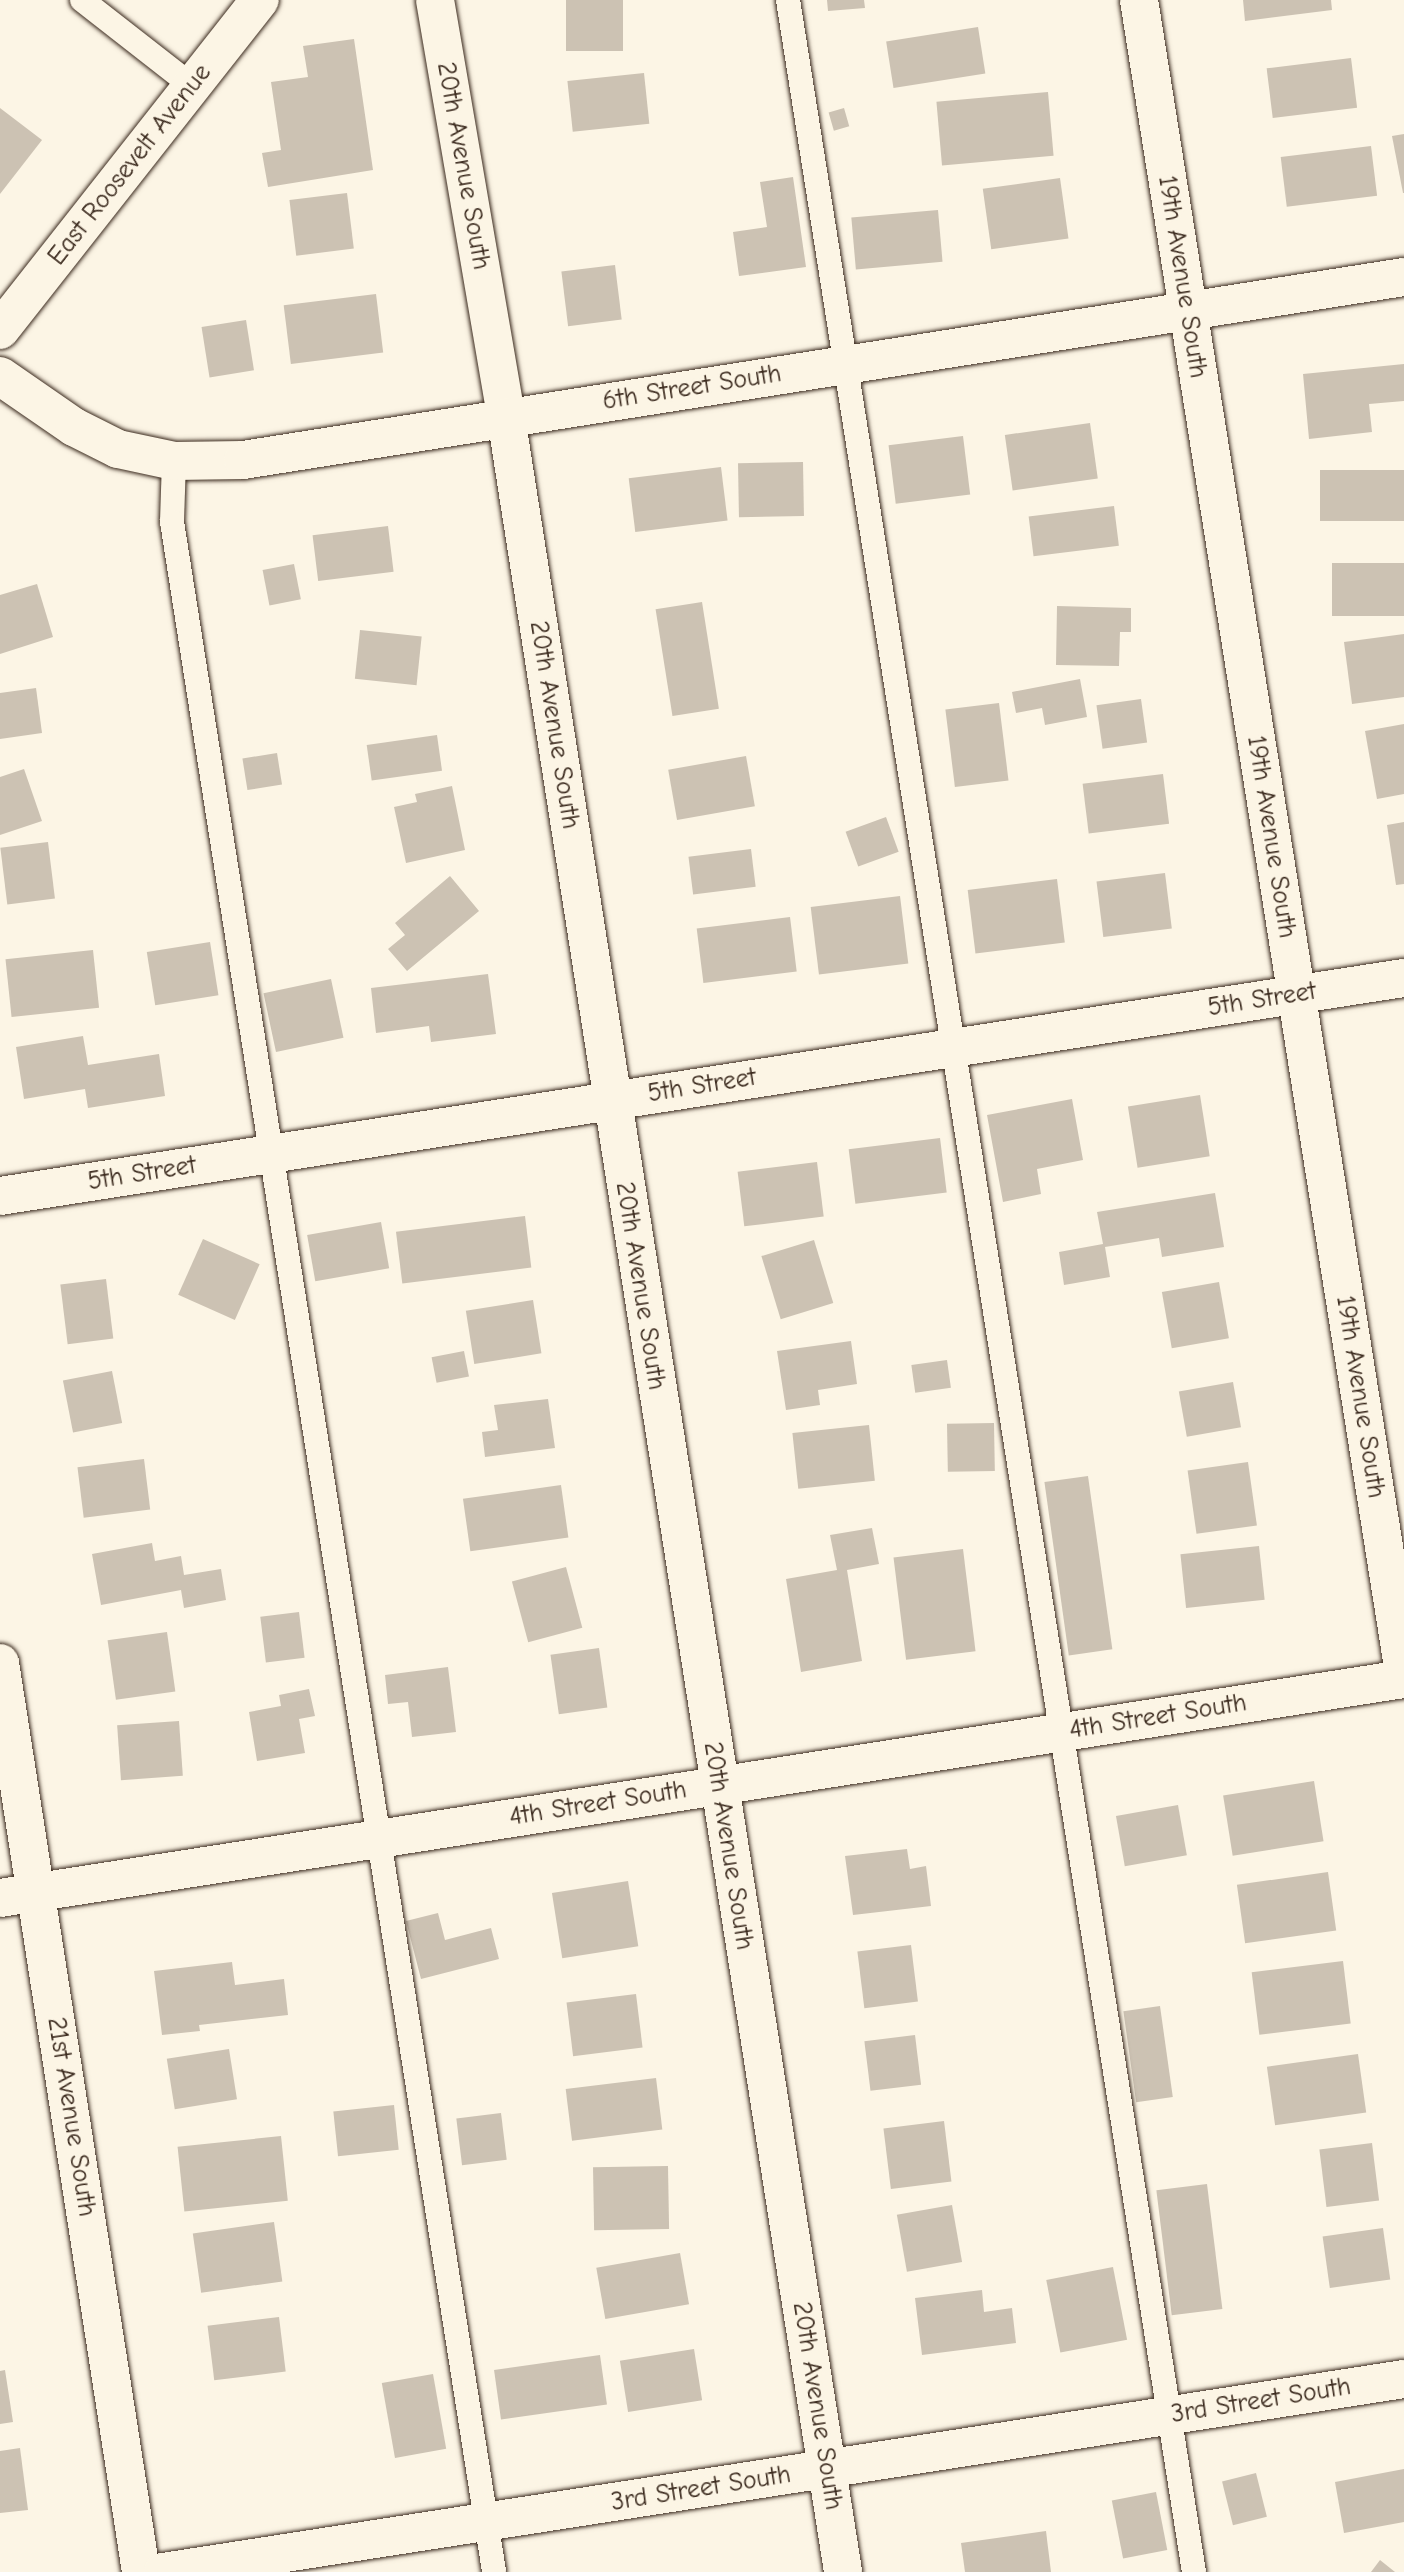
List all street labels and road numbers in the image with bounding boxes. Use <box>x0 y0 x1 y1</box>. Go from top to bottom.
street label: East Roosevelt Avenue <box>42 58 218 272</box>
street label: 20th Avenue South <box>429 60 497 272</box>
street label: 19th Avenue South <box>1151 173 1213 381</box>
street label: 6th Street South <box>600 358 784 418</box>
street label: 20th Avenue South <box>522 619 586 831</box>
street label: 19th Avenue South <box>1240 733 1302 941</box>
street label: 5th Street <box>1206 976 1318 1024</box>
street label: 5th Street <box>646 1062 758 1110</box>
street label: 5th Street <box>86 1150 198 1198</box>
street label: 20th Avenue South <box>608 1180 672 1392</box>
street label: 19th Avenue South <box>1329 1293 1391 1501</box>
street label: 4th Street South <box>1067 1688 1249 1746</box>
street label: 20th Avenue South <box>696 1740 760 1952</box>
street label: 4th Street South <box>507 1775 689 1833</box>
street label: 21st Avenue South <box>40 2015 102 2219</box>
street label: 20th Avenue South <box>785 2300 849 2512</box>
street label: 3rd Street South <box>1169 2371 1353 2431</box>
street label: 3rd Street South <box>609 2459 793 2519</box>

